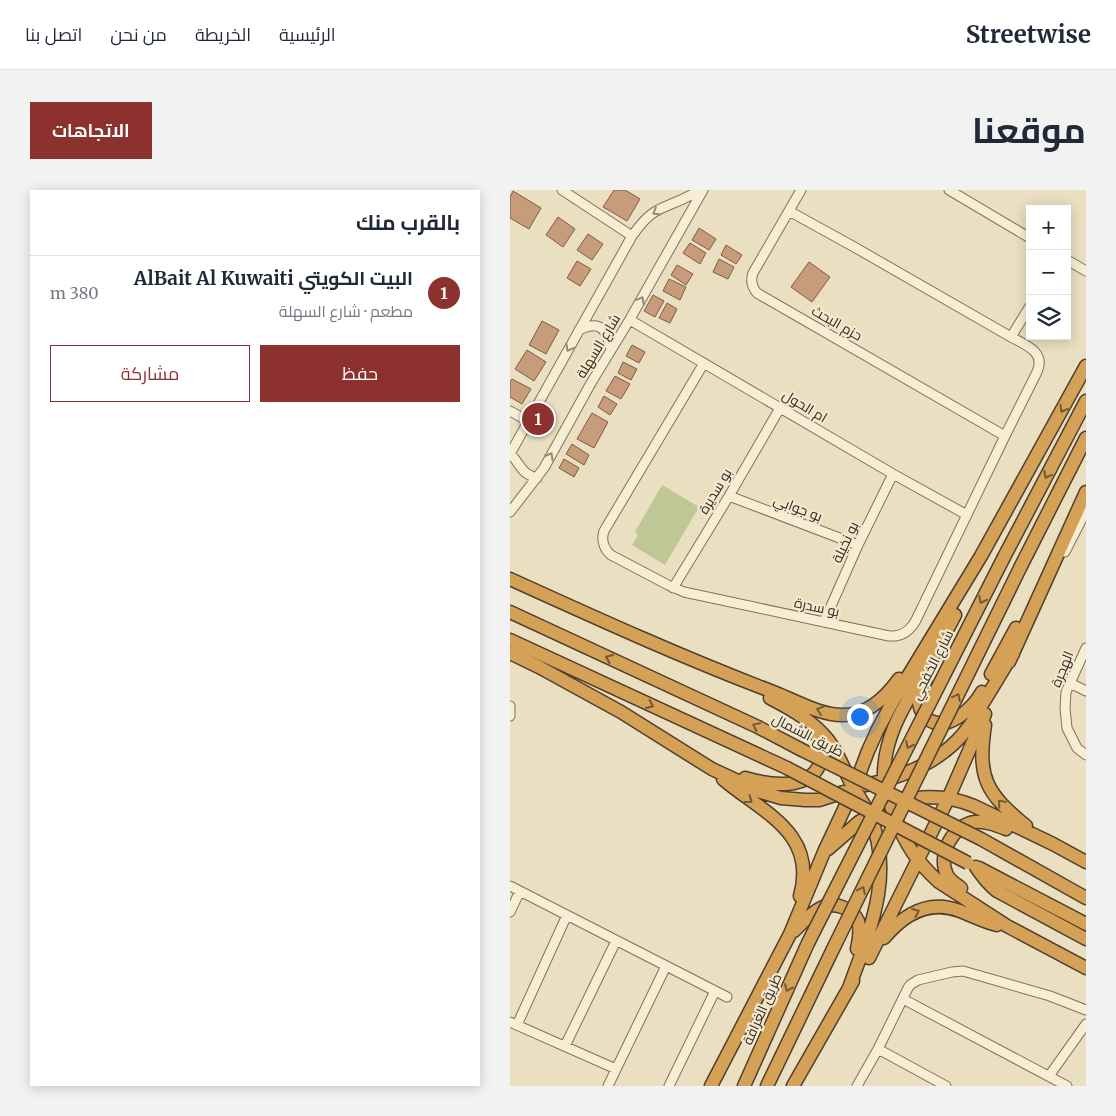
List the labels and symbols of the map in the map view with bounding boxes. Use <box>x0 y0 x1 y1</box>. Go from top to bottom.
one-way arrow <box>652 206 661 216</box>
one-way arrow <box>634 296 644 305</box>
street label: حزم البحث <box>808 301 866 346</box>
street label: شارع السهلة <box>572 311 624 381</box>
one-way arrow <box>565 342 575 351</box>
street label: ام الحول <box>779 386 831 427</box>
pin: 1 <box>522 400 554 438</box>
one-way arrow <box>1059 403 1069 412</box>
one-way arrow <box>544 452 554 461</box>
street label: بو سديرة <box>694 465 736 517</box>
one-way arrow <box>1043 470 1053 479</box>
street label: بو جوابي <box>770 490 825 528</box>
street label: بو نخيلة <box>828 518 862 566</box>
street label: بو سدرة <box>793 593 841 621</box>
one-way arrow <box>978 595 988 604</box>
street label: شارع الخفجي <box>907 627 960 704</box>
street label: الهجرة <box>1047 648 1077 690</box>
one-way arrow <box>605 654 614 664</box>
one-way arrow <box>951 693 961 702</box>
one-way arrow <box>644 698 653 708</box>
your location <box>847 704 873 730</box>
one-way arrow <box>816 706 824 716</box>
street label: طريق الشمال <box>769 709 847 761</box>
one-way arrow <box>753 722 762 732</box>
one-way arrow <box>905 740 915 749</box>
one-way arrow <box>743 794 752 802</box>
one-way arrow <box>999 800 1007 809</box>
one-way arrow <box>856 886 866 895</box>
one-way arrow <box>911 908 920 919</box>
street label: طريق الغرافة <box>738 970 786 1048</box>
one-way arrow <box>784 983 794 992</box>

